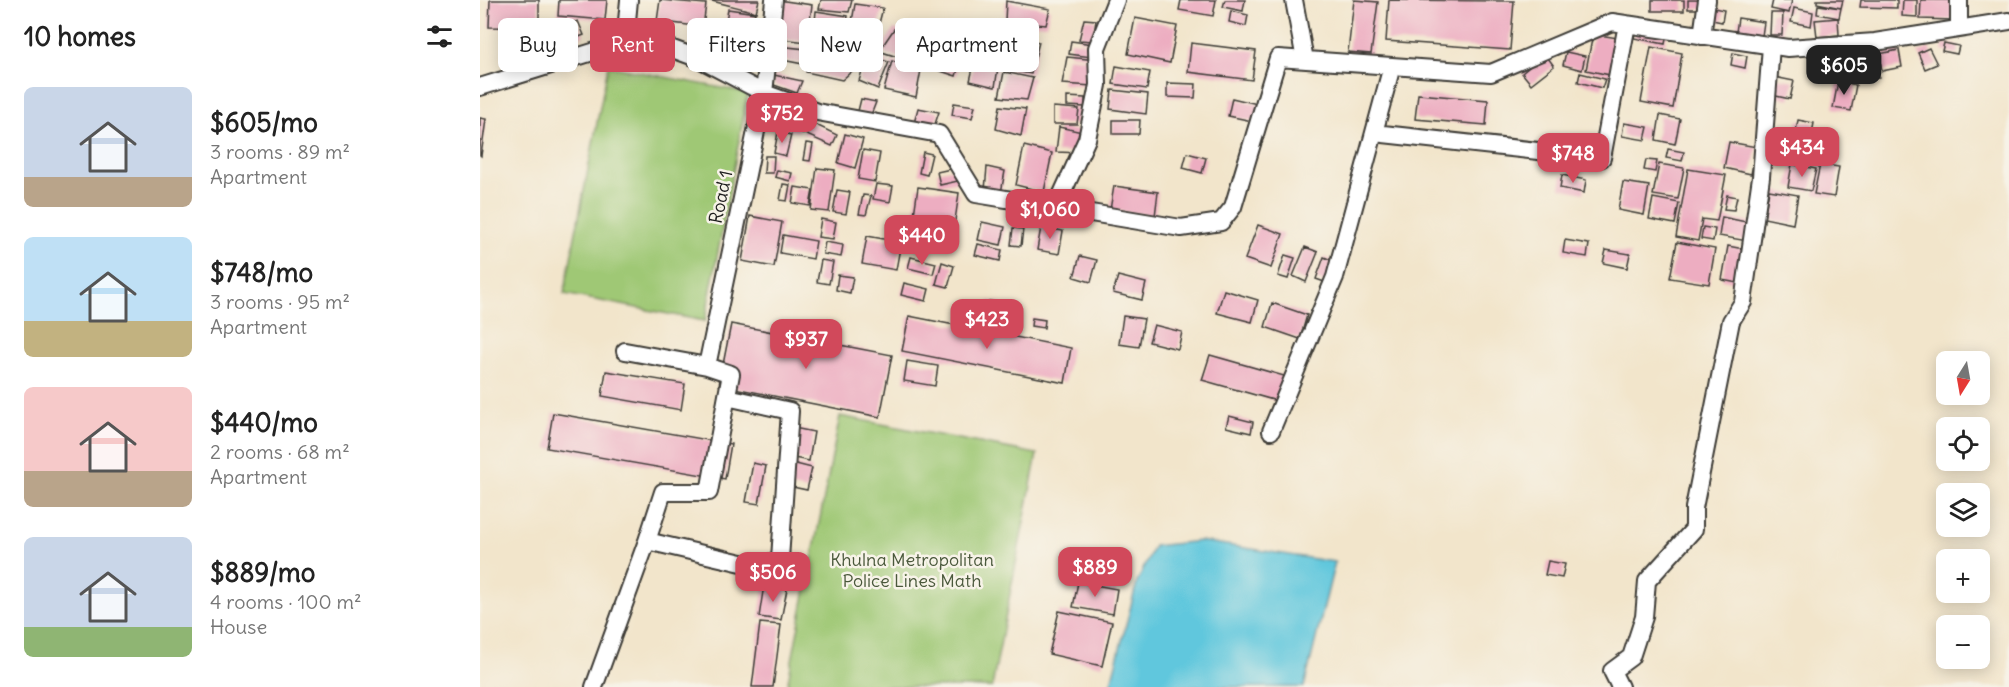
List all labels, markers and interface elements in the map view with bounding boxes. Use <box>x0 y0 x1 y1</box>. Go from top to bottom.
chip: Buy <box>498 18 578 72</box>
chip: Rent <box>590 18 675 72</box>
chip: Filters <box>687 18 787 72</box>
chip: New <box>799 18 883 72</box>
chip: Apartment <box>895 18 1039 72</box>
text: 10 homes <box>24 20 136 53</box>
icon: filters <box>423 20 456 53</box>
pin: $605 <box>1808 45 1880 96</box>
text: $605 <box>1820 52 1868 77</box>
pin: $752 <box>746 93 818 144</box>
text: $752 <box>760 100 804 125</box>
text: $605/mo <box>210 106 318 139</box>
icon: home <box>72 111 144 183</box>
pin: $434 <box>1766 127 1838 178</box>
pin: $748 <box>1537 133 1609 184</box>
text: $434 <box>1779 134 1825 159</box>
text: 3 rooms · 89 m² <box>210 139 350 164</box>
text: $748 <box>1551 140 1595 165</box>
text: Apartment <box>210 164 307 189</box>
street label: Road 1 <box>704 168 737 226</box>
pin: $1,060 <box>1001 189 1099 240</box>
text: $1,060 <box>1020 196 1080 221</box>
pin: $440 <box>886 215 958 266</box>
text: $440 <box>898 222 946 247</box>
text: $748/mo <box>210 256 313 289</box>
icon: home <box>72 261 144 333</box>
text: 3 rooms · 95 m² <box>210 289 350 314</box>
pin: $423 <box>951 299 1023 350</box>
text: $423 <box>965 306 1009 331</box>
text: Apartment <box>210 314 307 339</box>
pin: $937 <box>770 319 842 370</box>
text: $937 <box>784 326 828 351</box>
north arrow <box>1936 351 1990 405</box>
map controls <box>1936 351 1990 669</box>
text: $440/mo <box>210 406 318 439</box>
icon: home <box>72 411 144 483</box>
button: locate <box>1936 417 1990 471</box>
text: 2 rooms · 68 m² <box>210 439 350 464</box>
text: Apartment <box>210 464 307 489</box>
button: layers <box>1936 483 1990 537</box>
pin: $889 <box>1059 547 1131 598</box>
park label: Khulna Metropolitan Police Lines Math <box>830 548 994 592</box>
button: + <box>1936 549 1990 603</box>
pin: $506 <box>737 552 809 603</box>
text: $889 <box>1072 554 1118 579</box>
text: $889/mo <box>210 556 315 589</box>
text: $506 <box>749 559 797 584</box>
icon: home <box>72 561 144 633</box>
text: 4 rooms · 100 m² <box>210 589 361 614</box>
text: House <box>210 614 267 639</box>
button: − <box>1936 615 1990 669</box>

